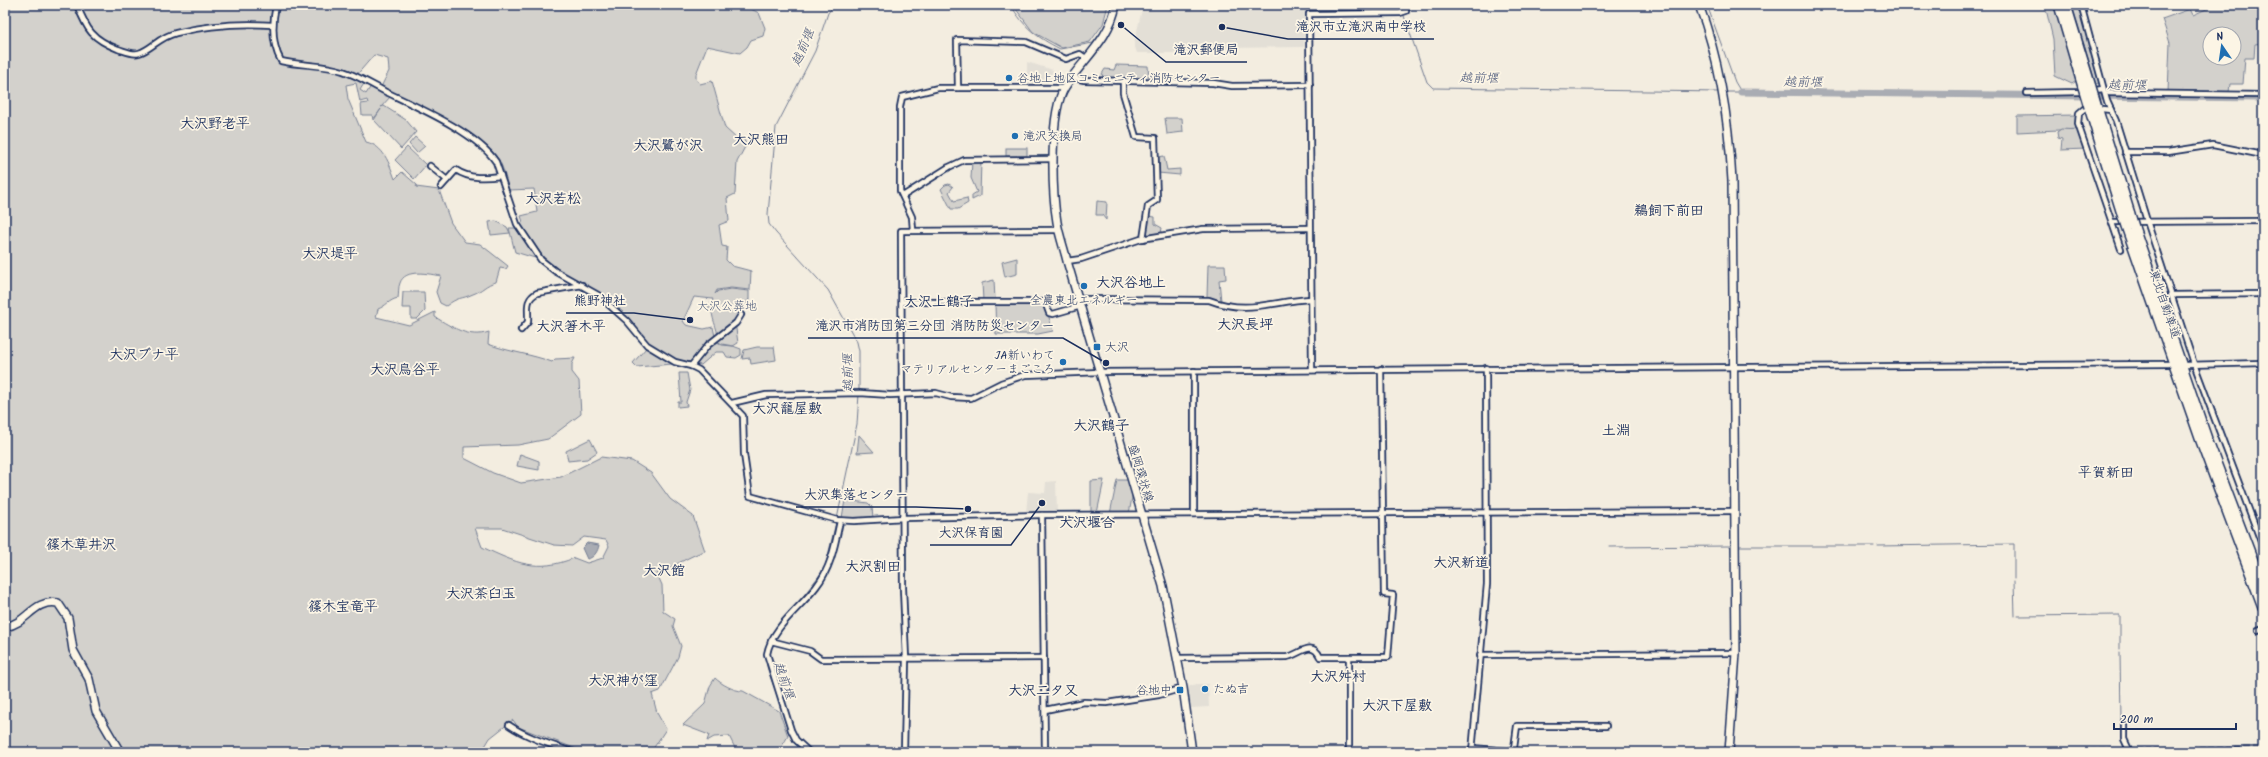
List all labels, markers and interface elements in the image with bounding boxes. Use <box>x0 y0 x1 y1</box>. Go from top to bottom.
callout: 滝沢市立滝沢南中学校 <box>1288 14 1434 39</box>
text: 滝沢市立滝沢南中学校 <box>1296 17 1426 38</box>
water label: 越前堰 <box>786 24 821 71</box>
north arrow <box>2202 26 2242 66</box>
text: N <box>2215 28 2225 47</box>
callout: 滝沢郵便局 <box>1166 37 1247 62</box>
text: 滝沢郵便局 <box>1173 40 1239 61</box>
water label: 越前堰 <box>1458 68 1501 89</box>
place label: 谷地上地区コミュニティ消防センター <box>1017 69 1221 88</box>
water label: 越前堰 <box>1782 72 1825 93</box>
marker: 谷地上地区コミュニティ消防センター <box>1004 73 1014 83</box>
water label: 越前堰 <box>2106 75 2149 96</box>
district label: 大沢野老平 <box>180 113 250 135</box>
place label: 滝沢交換局 <box>1023 127 1083 146</box>
district label: 大沢熊田 <box>733 129 789 151</box>
marker: 滝沢交換局 <box>1010 131 1020 141</box>
district label: 大沢鷺が沢 <box>633 135 703 157</box>
district label: 大沢若松 <box>525 188 581 210</box>
district label: 鵜飼下前田 <box>1634 200 1704 222</box>
district label: 大沢堤平 <box>302 243 358 265</box>
street label: 東北自動車道 <box>2144 267 2185 341</box>
district label: 大沢谷地上 <box>1096 272 1166 294</box>
marker: 全農東北エネルギー <box>1079 281 1089 291</box>
callout: 熊野神社 <box>566 288 634 313</box>
text: 熊野神社 <box>574 291 626 312</box>
district label: 大沢上鶴子 <box>904 291 974 313</box>
place label: 全農東北エネルギー <box>1030 291 1138 310</box>
park label: 大沢公葬地 <box>697 297 757 316</box>
callout: 滝沢市消防団第三分団 消防防災センター <box>808 313 1063 338</box>
district label: 大沢長坪 <box>1217 314 1274 336</box>
district label: 大沢箸木平 <box>536 316 606 338</box>
text: 滝沢市消防団第三分団 消防防災センター <box>815 316 1055 337</box>
place label: 大沢 <box>1105 338 1129 357</box>
marker: 大沢 <box>1092 342 1102 352</box>
district label: 大沢ブナ平 <box>109 344 179 366</box>
place label: JA新いわて マテリアルセンターまごころ <box>900 346 1055 379</box>
water label: 越前堰 <box>838 351 859 394</box>
marker: JA新いわて マテリアルセンターまごころ <box>1058 357 1068 367</box>
district label: 大沢鳥谷平 <box>370 359 440 381</box>
district label: 大沢籠屋敷 <box>752 398 822 420</box>
district label: 大沢鶴子 <box>1073 415 1129 437</box>
district label: 土淵 <box>1602 420 1630 442</box>
street label: 盛岡環状線 <box>1123 442 1158 505</box>
district label: 平賀新田 <box>2078 462 2134 484</box>
callout: 大沢集落センター <box>796 482 916 507</box>
text: 大沢集落センター <box>804 485 908 506</box>
district label: 大沢堰合 <box>1059 512 1115 534</box>
callout: 大沢保育園 <box>930 520 1011 545</box>
text: 大沢保育園 <box>938 523 1004 544</box>
district label: 篠木草井沢 <box>46 534 116 556</box>
district label: 大沢新道 <box>1433 552 1489 574</box>
district label: 大沢割田 <box>845 556 901 578</box>
district label: 大沢館 <box>643 560 685 582</box>
district label: 大沢茶臼玉 <box>446 583 516 605</box>
district label: 篠木宝竜平 <box>308 596 378 618</box>
water label: 越前堰 <box>767 658 801 704</box>
district label: 大沢舛村 <box>1310 666 1366 688</box>
district label: 大沢神が窪 <box>588 670 658 692</box>
district label: 大沢二タ又 <box>1008 680 1078 702</box>
place label: たぬ吉 <box>1213 680 1249 699</box>
place label: 谷地中 <box>1136 681 1172 700</box>
marker: たぬ吉 <box>1200 684 1210 694</box>
marker: 谷地中 <box>1175 685 1185 695</box>
district label: 大沢下屋敷 <box>1362 695 1432 717</box>
scale bar <box>2114 705 2236 731</box>
text: 200 m <box>2120 710 2154 729</box>

